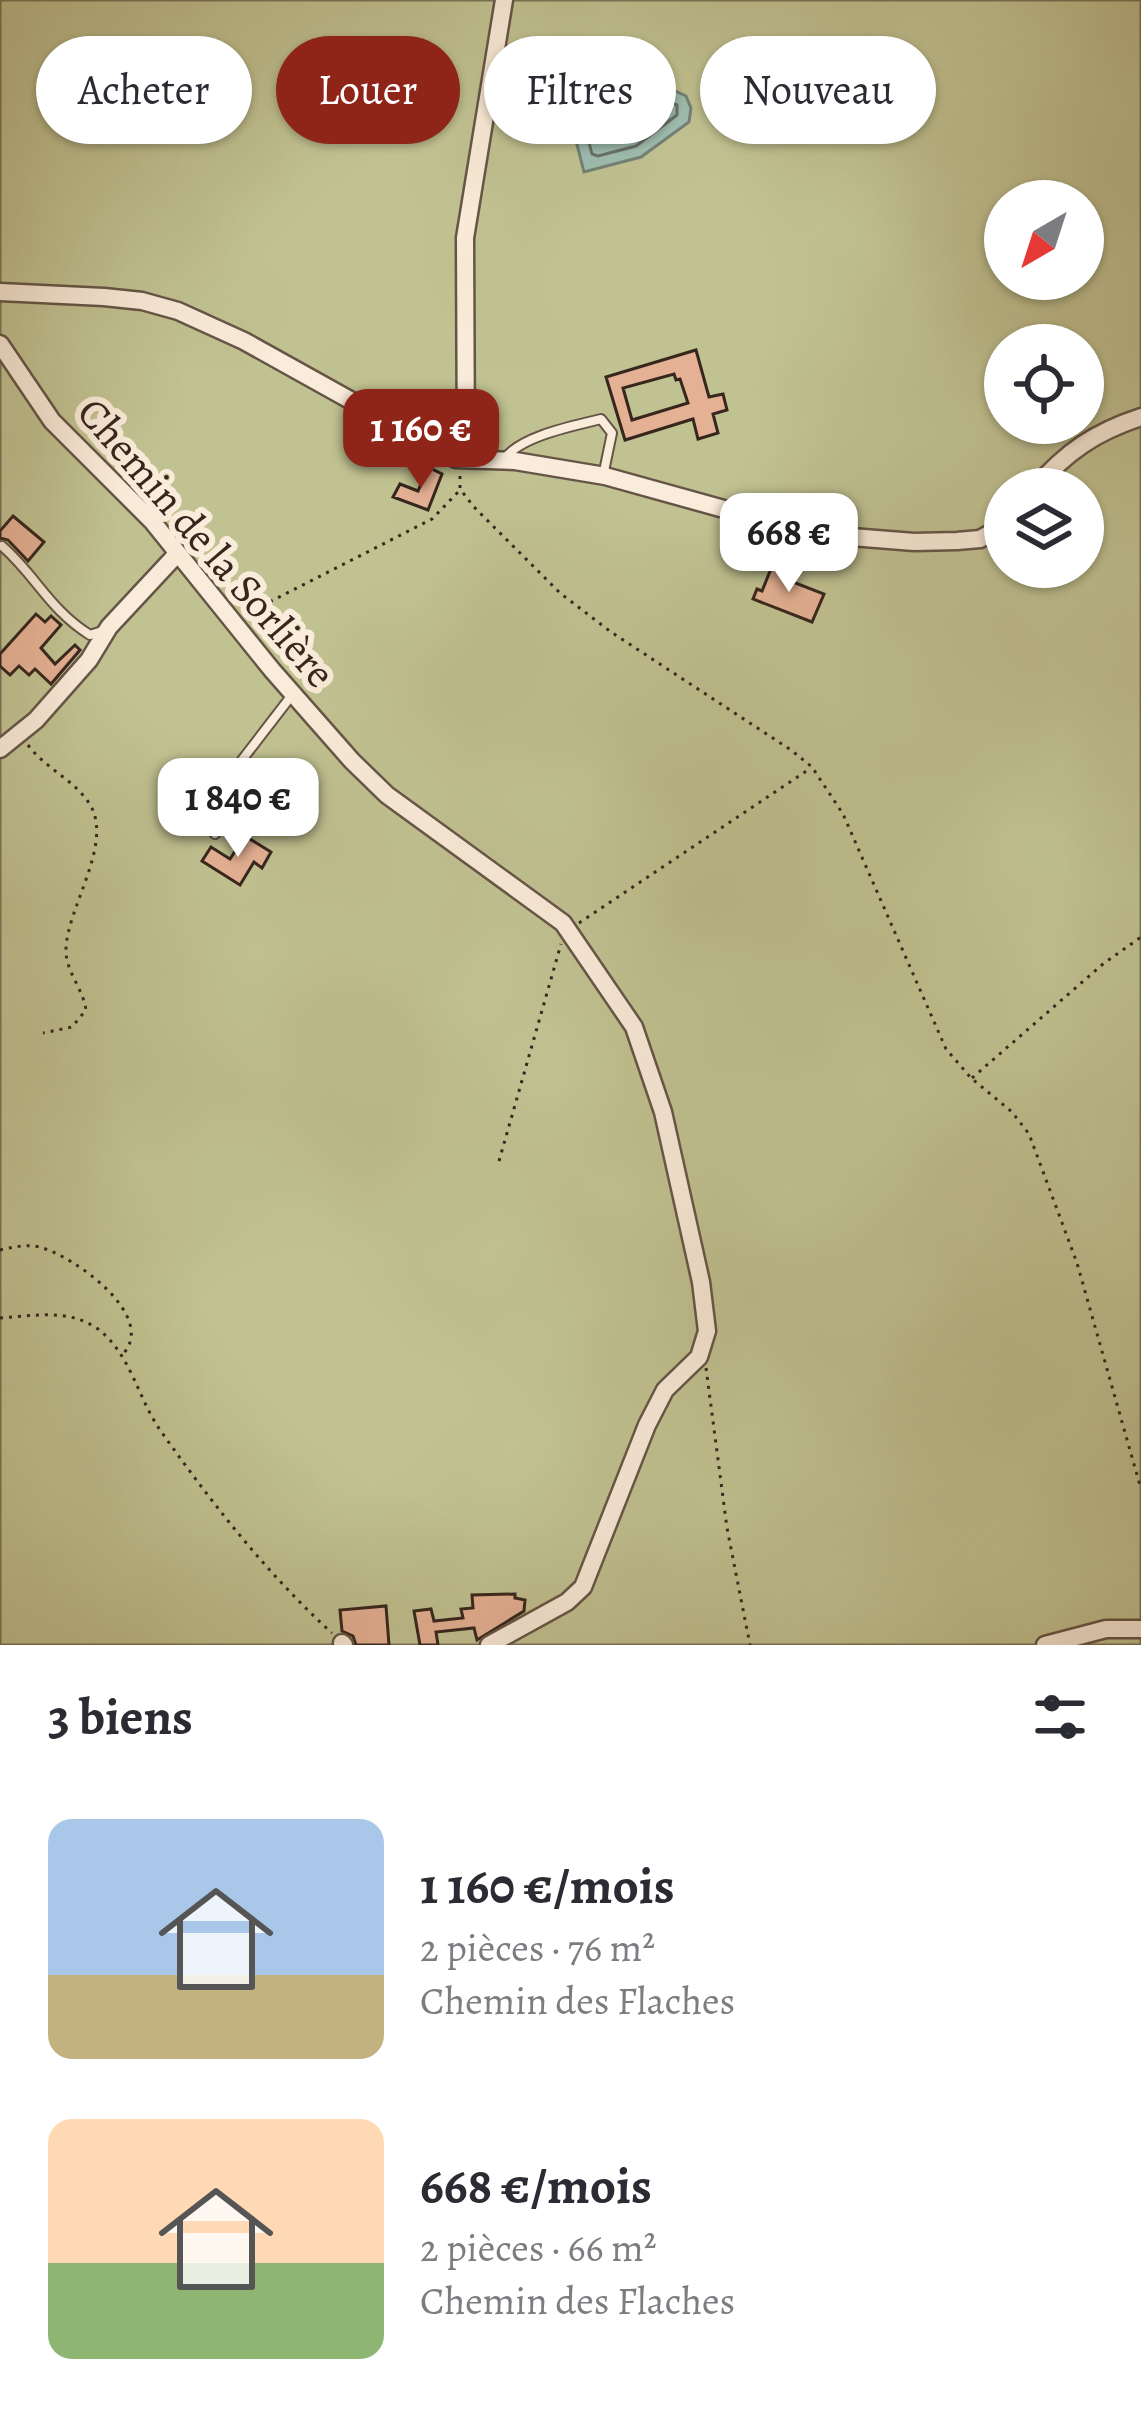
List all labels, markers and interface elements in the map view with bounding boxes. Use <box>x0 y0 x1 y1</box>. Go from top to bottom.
chip: Acheter <box>36 36 252 144</box>
chip: Louer <box>276 36 460 144</box>
chip: Filtres <box>484 36 676 144</box>
chip: Nouveau <box>700 36 936 144</box>
north arrow <box>984 180 1104 300</box>
map controls <box>984 180 1104 588</box>
button: locate <box>984 324 1104 444</box>
street label: Chemin de la Sorlière <box>65 385 349 700</box>
pin: 1 160 € <box>310 389 532 491</box>
text: 1 160 € <box>370 401 472 454</box>
button: layers <box>984 468 1104 588</box>
pin: 668 € <box>705 493 873 595</box>
text: 668 € <box>747 505 831 558</box>
pin: 1 840 € <box>127 758 349 860</box>
text: 1 840 € <box>185 770 291 823</box>
text: 3 biens <box>48 1682 193 1752</box>
icon: filters <box>1027 1684 1093 1750</box>
text: 1 160 €/mois <box>420 1851 675 1921</box>
icon: home <box>144 1867 288 2011</box>
text: 2 pièces · 76 m² <box>420 1921 655 1974</box>
text: Chemin des Flaches <box>420 1974 735 2027</box>
text: 668 €/mois <box>420 2151 652 2221</box>
icon: home <box>144 2167 288 2311</box>
text: 2 pièces · 66 m² <box>420 2221 657 2274</box>
text: Chemin des Flaches <box>420 2274 735 2327</box>

